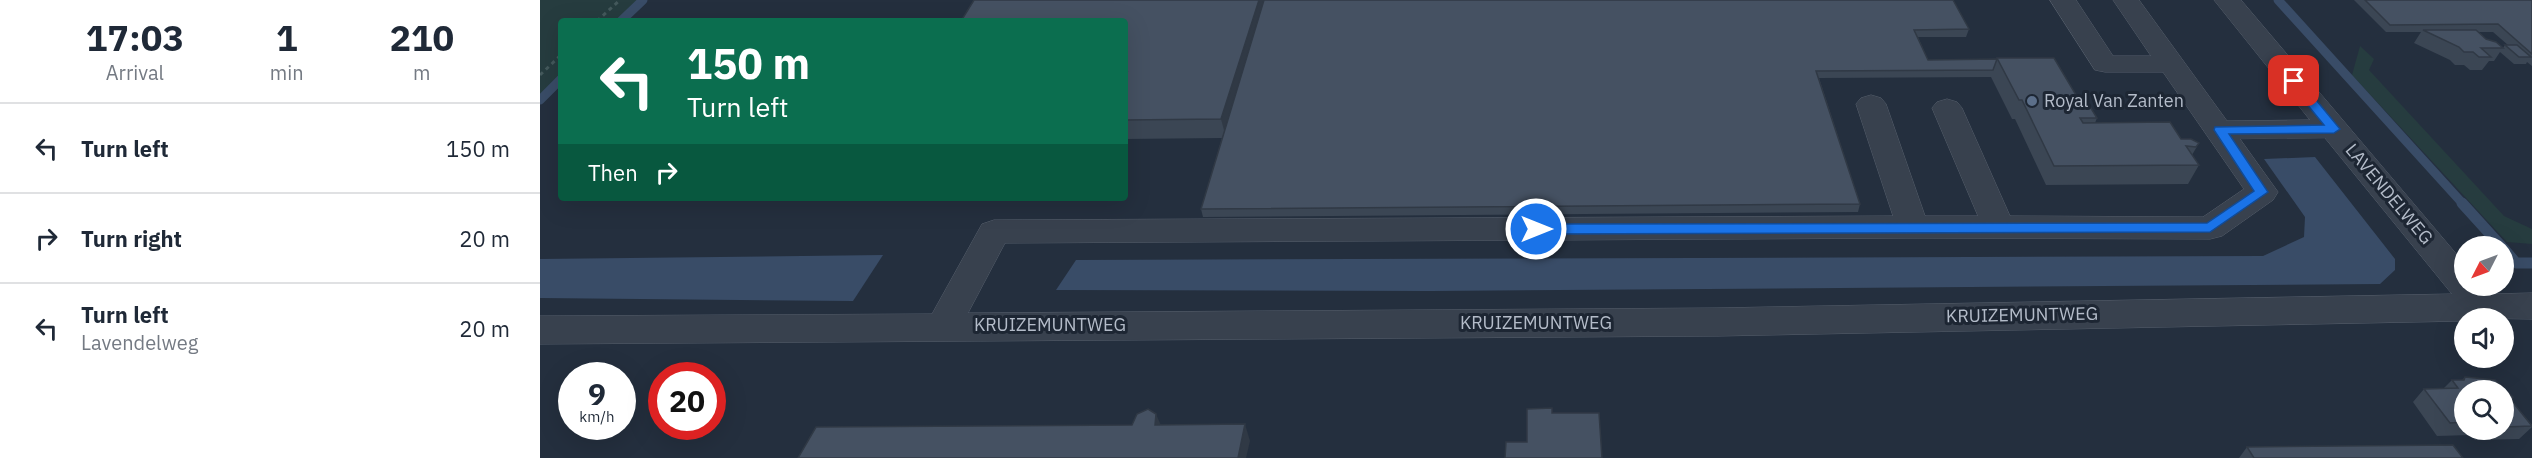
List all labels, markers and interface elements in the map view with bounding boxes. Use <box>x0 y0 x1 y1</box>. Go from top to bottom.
text: 17:03 <box>86 14 184 61</box>
text: 1 <box>276 14 298 61</box>
text: 210 <box>389 14 454 61</box>
text: 150 m <box>687 36 810 91</box>
icon: left <box>588 42 666 120</box>
pin <box>2268 55 2319 106</box>
text: Arrival <box>106 59 164 86</box>
text: min <box>270 59 304 86</box>
text: m <box>413 59 431 86</box>
icon: arrive <box>2277 64 2310 97</box>
text: Turn left <box>687 89 788 124</box>
place label: Royal Van Zanten <box>2044 89 2184 112</box>
marker: Royal Van Zanten <box>2025 94 2039 108</box>
icon: left <box>30 132 63 165</box>
text: Turn left <box>81 134 169 163</box>
text: 150 m <box>446 134 510 163</box>
street label: LAVENDELWEG <box>2341 139 2438 249</box>
icon: right <box>650 156 683 189</box>
text: Then <box>588 158 638 187</box>
position arrow <box>1504 197 1568 261</box>
icon: right <box>30 222 63 255</box>
text: Turn right <box>81 224 182 253</box>
text: 20 m <box>459 224 510 253</box>
north arrow <box>2454 236 2514 296</box>
map controls <box>2454 236 2514 440</box>
text: Turn left <box>81 300 169 329</box>
street label: KRUIZEMUNTWEG <box>1946 302 2098 327</box>
button: sound <box>2454 308 2514 368</box>
street label: KRUIZEMUNTWEG <box>1460 311 1612 334</box>
icon: left <box>30 312 63 345</box>
street label: KRUIZEMUNTWEG <box>974 313 1126 336</box>
text: 20 m <box>459 314 510 343</box>
text: Lavendelweg <box>81 329 198 356</box>
speed limit sign: 20 <box>648 362 726 440</box>
text: 9 <box>588 374 606 413</box>
button: search <box>2454 380 2514 440</box>
text: km/h <box>579 407 615 426</box>

